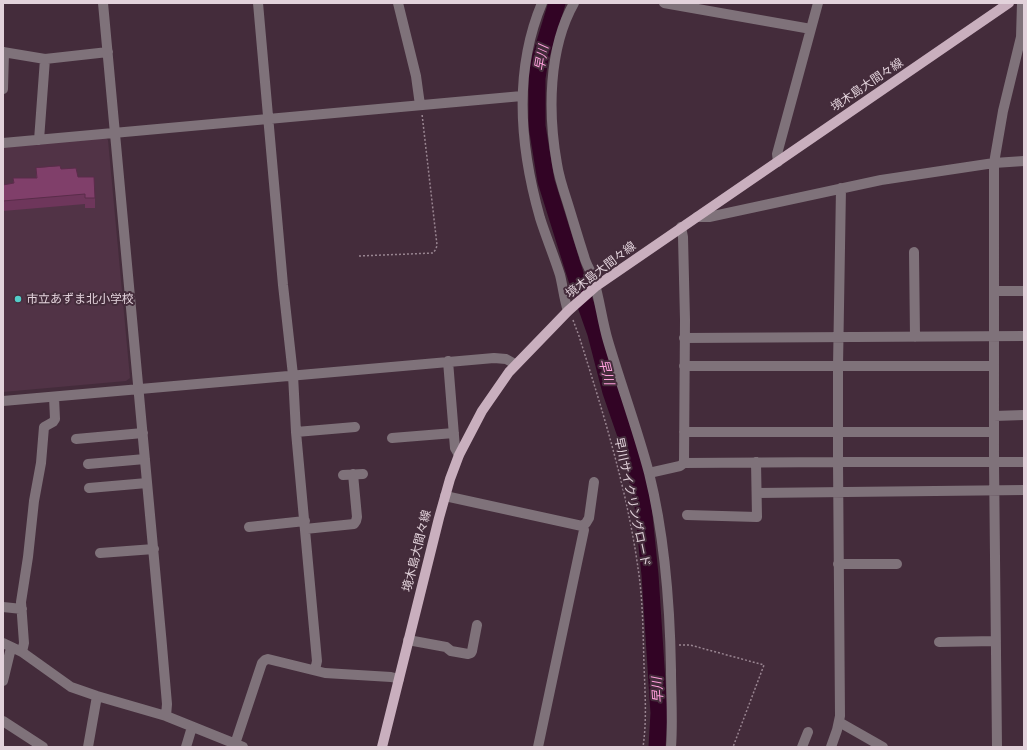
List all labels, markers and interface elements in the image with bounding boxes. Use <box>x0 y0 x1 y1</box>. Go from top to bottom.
water label: 早川 <box>532 44 552 72</box>
street label: 境木島大間々線 <box>828 56 906 114</box>
street label: 境木島大間々線 <box>563 239 639 301</box>
place label: 市立あずま北小学校 <box>26 292 134 306</box>
marker: 市立あずま北小学校 <box>13 294 23 304</box>
water label: 早川 <box>595 357 617 387</box>
street label: 早川サイクリングロード <box>611 436 653 568</box>
street label: 境木島大間々線 <box>400 509 434 593</box>
water label: 早川 <box>649 676 667 704</box>

